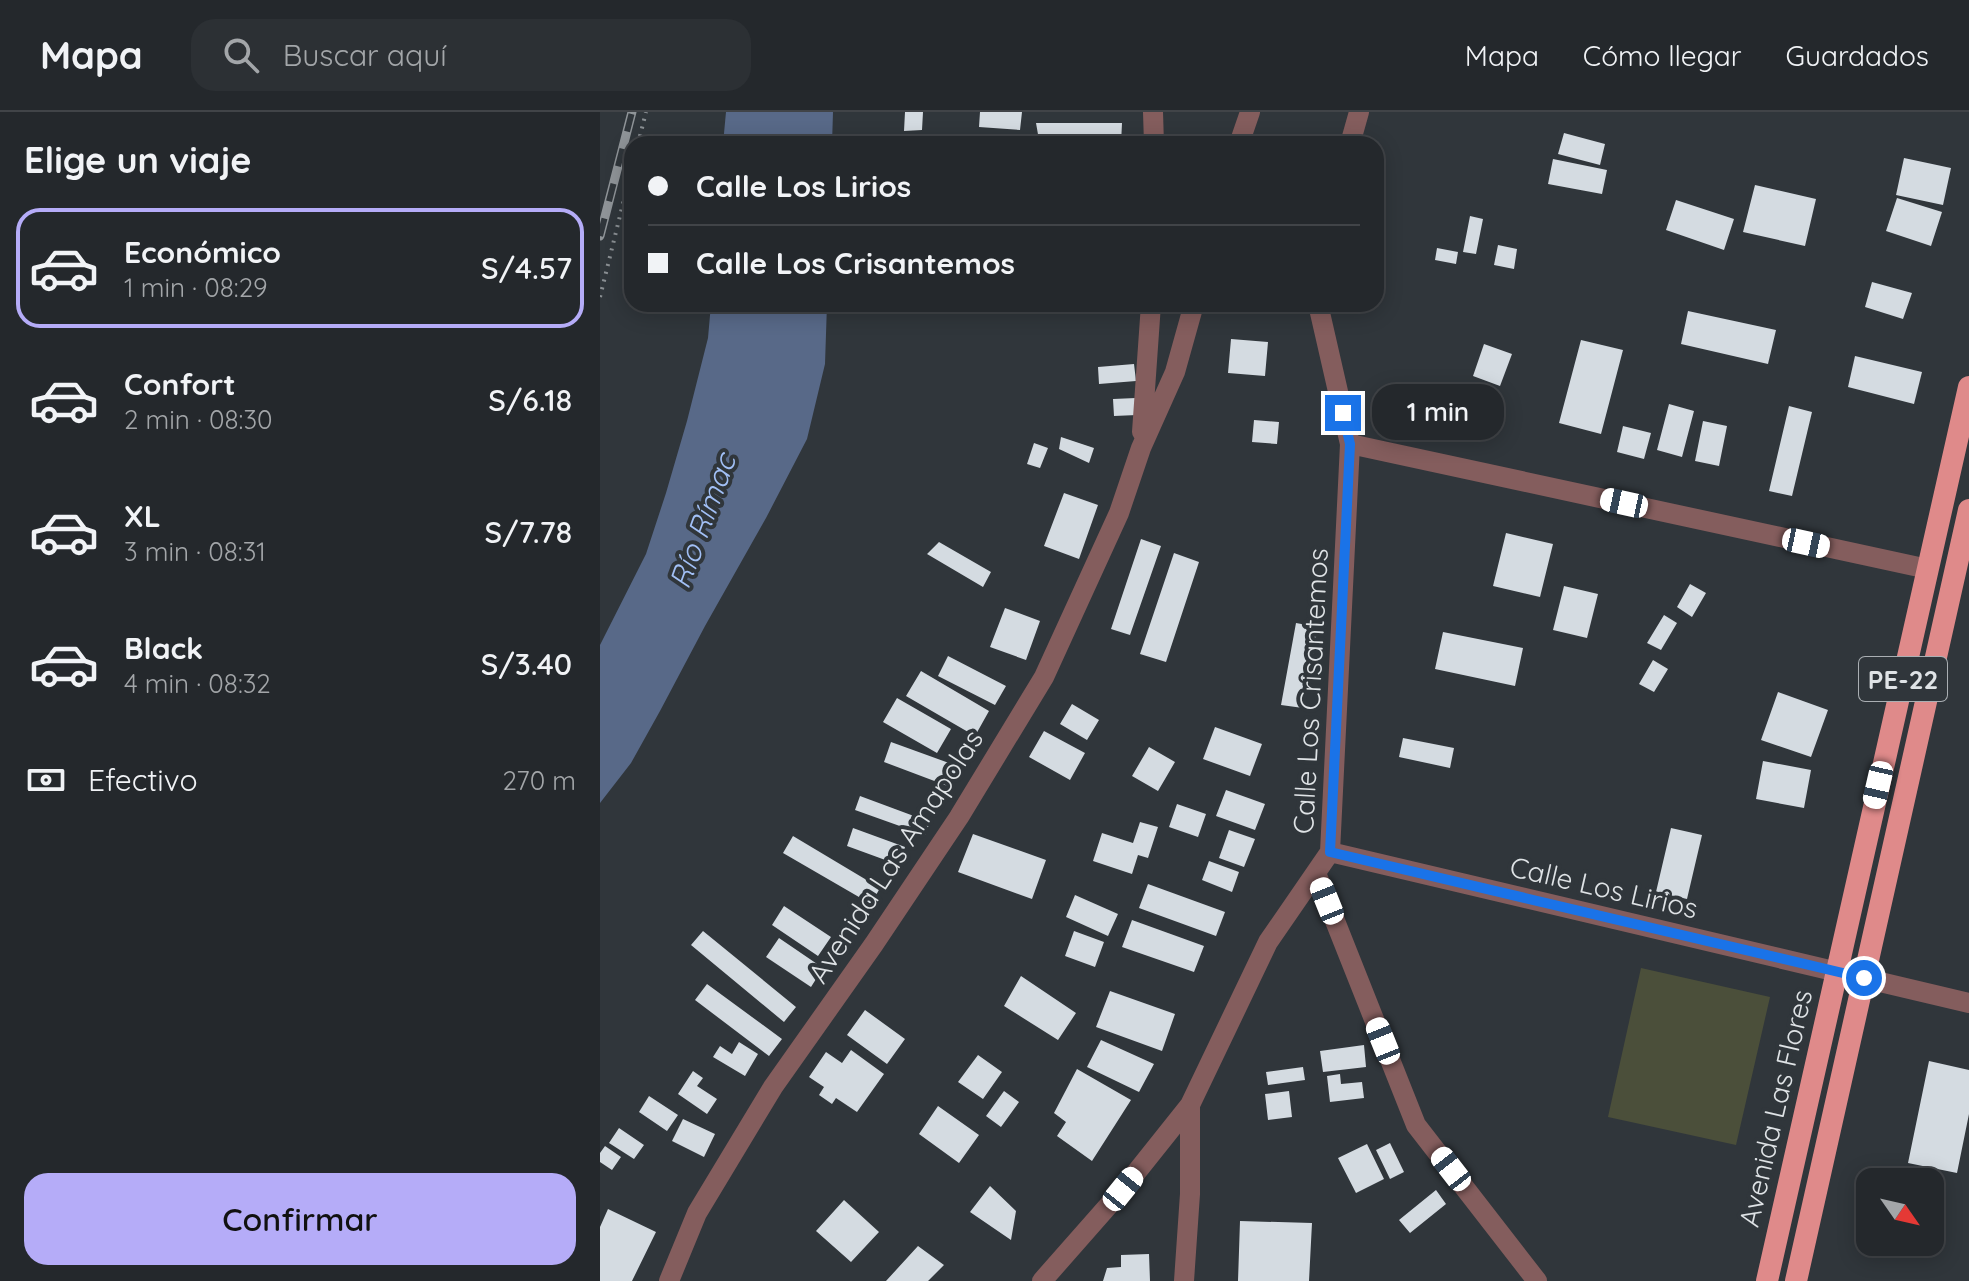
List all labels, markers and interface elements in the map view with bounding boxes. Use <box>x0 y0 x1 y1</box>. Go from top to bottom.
search box <box>191 19 751 91</box>
text: Mapa <box>40 31 143 79</box>
icon: search <box>219 33 263 77</box>
text: Buscar aquí <box>283 36 447 74</box>
text: Mapa <box>1465 38 1539 73</box>
text: Cómo llegar <box>1583 38 1742 73</box>
text: Guardados <box>1786 38 1929 73</box>
text: Elige un viaje <box>24 137 252 182</box>
text: Calle Los Lirios <box>696 167 911 205</box>
icon: car <box>28 232 100 304</box>
text: Económico <box>124 233 281 271</box>
text: Calle Los Crisantemos <box>696 244 1015 282</box>
text: S/4.57 <box>481 249 572 287</box>
text: 1 min · 08:29 <box>124 271 268 304</box>
icon: car <box>28 364 100 436</box>
text: Confort <box>124 365 236 403</box>
text: S/6.18 <box>488 381 572 419</box>
callout: 1 min <box>1371 385 1503 441</box>
route end <box>1325 395 1361 431</box>
text: 1 min <box>1407 395 1469 428</box>
text: 2 min · 08:30 <box>124 403 273 436</box>
water label: Río Rímac <box>660 446 745 593</box>
car <box>1598 486 1650 520</box>
icon: car <box>28 496 100 568</box>
text: XL <box>124 497 161 535</box>
text: S/7.78 <box>485 513 572 551</box>
car <box>1780 526 1832 560</box>
text: 3 min · 08:31 <box>124 535 266 568</box>
street label: Calle Los Crisantemos <box>1285 547 1335 835</box>
icon: car <box>28 628 100 700</box>
text: Black <box>124 629 203 667</box>
text: S/3.40 <box>481 645 572 683</box>
road number: PE-22 <box>1859 657 1947 701</box>
text: 4 min · 08:32 <box>124 667 271 700</box>
street label: Avenida Las Amapolas <box>800 723 990 989</box>
icon: cash <box>24 758 68 802</box>
car <box>1861 759 1895 811</box>
text: Efectivo <box>88 761 198 799</box>
text: 270 m <box>502 764 576 797</box>
street label: Calle Los Lirios <box>1507 848 1701 926</box>
car <box>1307 874 1347 928</box>
route start <box>1846 960 1882 996</box>
street label: Avenida Las Flores <box>1731 986 1819 1230</box>
car <box>1363 1014 1403 1068</box>
car <box>1427 1143 1475 1195</box>
car <box>1099 1163 1147 1215</box>
north arrow <box>1856 1168 1944 1256</box>
map controls <box>1856 1168 1944 1256</box>
button: Confirmar <box>24 1173 576 1265</box>

